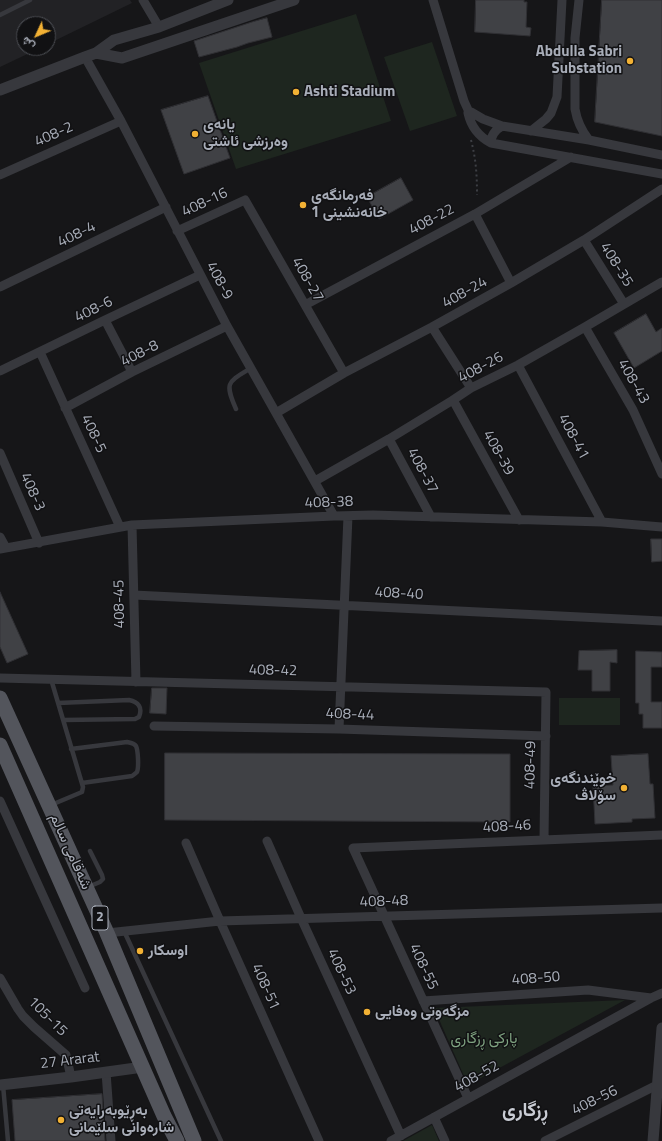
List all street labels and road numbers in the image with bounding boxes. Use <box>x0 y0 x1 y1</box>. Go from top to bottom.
street label: 408-2 <box>32 119 76 151</box>
street label: 408-16 <box>179 185 231 221</box>
street label: 408-22 <box>406 201 458 239</box>
street label: 408-4 <box>55 218 99 252</box>
street label: 408-35 <box>595 240 637 290</box>
street label: 408-27 <box>287 254 327 306</box>
street label: 408-9 <box>202 259 236 303</box>
street label: 408-24 <box>439 273 491 313</box>
street label: 408-6 <box>72 293 116 327</box>
street label: 408-8 <box>118 337 162 371</box>
street label: 408-26 <box>455 349 507 387</box>
street label: 408-43 <box>613 356 653 408</box>
street label: 408-41 <box>554 411 592 463</box>
street label: 408-5 <box>76 412 110 456</box>
street label: 408-39 <box>478 427 518 479</box>
street label: 408-37 <box>403 445 441 497</box>
street label: 408-3 <box>16 470 48 514</box>
street label: 408-38 <box>304 493 354 513</box>
street label: 408-45 <box>111 580 129 628</box>
street label: 408-40 <box>374 584 424 604</box>
street label: 408-42 <box>249 662 297 680</box>
street label: 408-44 <box>325 705 375 725</box>
street label: 408-49 <box>522 741 540 789</box>
street label: شەقامی سالم <box>45 811 95 893</box>
street label: 408-46 <box>482 817 532 837</box>
street label: 408-48 <box>359 892 409 912</box>
road number: 2 <box>92 906 108 930</box>
street label: 408-55 <box>405 941 441 993</box>
street label: 408-53 <box>323 946 359 998</box>
street label: 408-51 <box>247 961 283 1013</box>
street label: 408-50 <box>511 968 561 990</box>
street label: 105-15 <box>23 993 71 1041</box>
street label: 27 Ararat <box>39 1048 101 1074</box>
street label: 408-52 <box>451 1057 503 1097</box>
street label: 408-56 <box>569 1082 621 1120</box>

